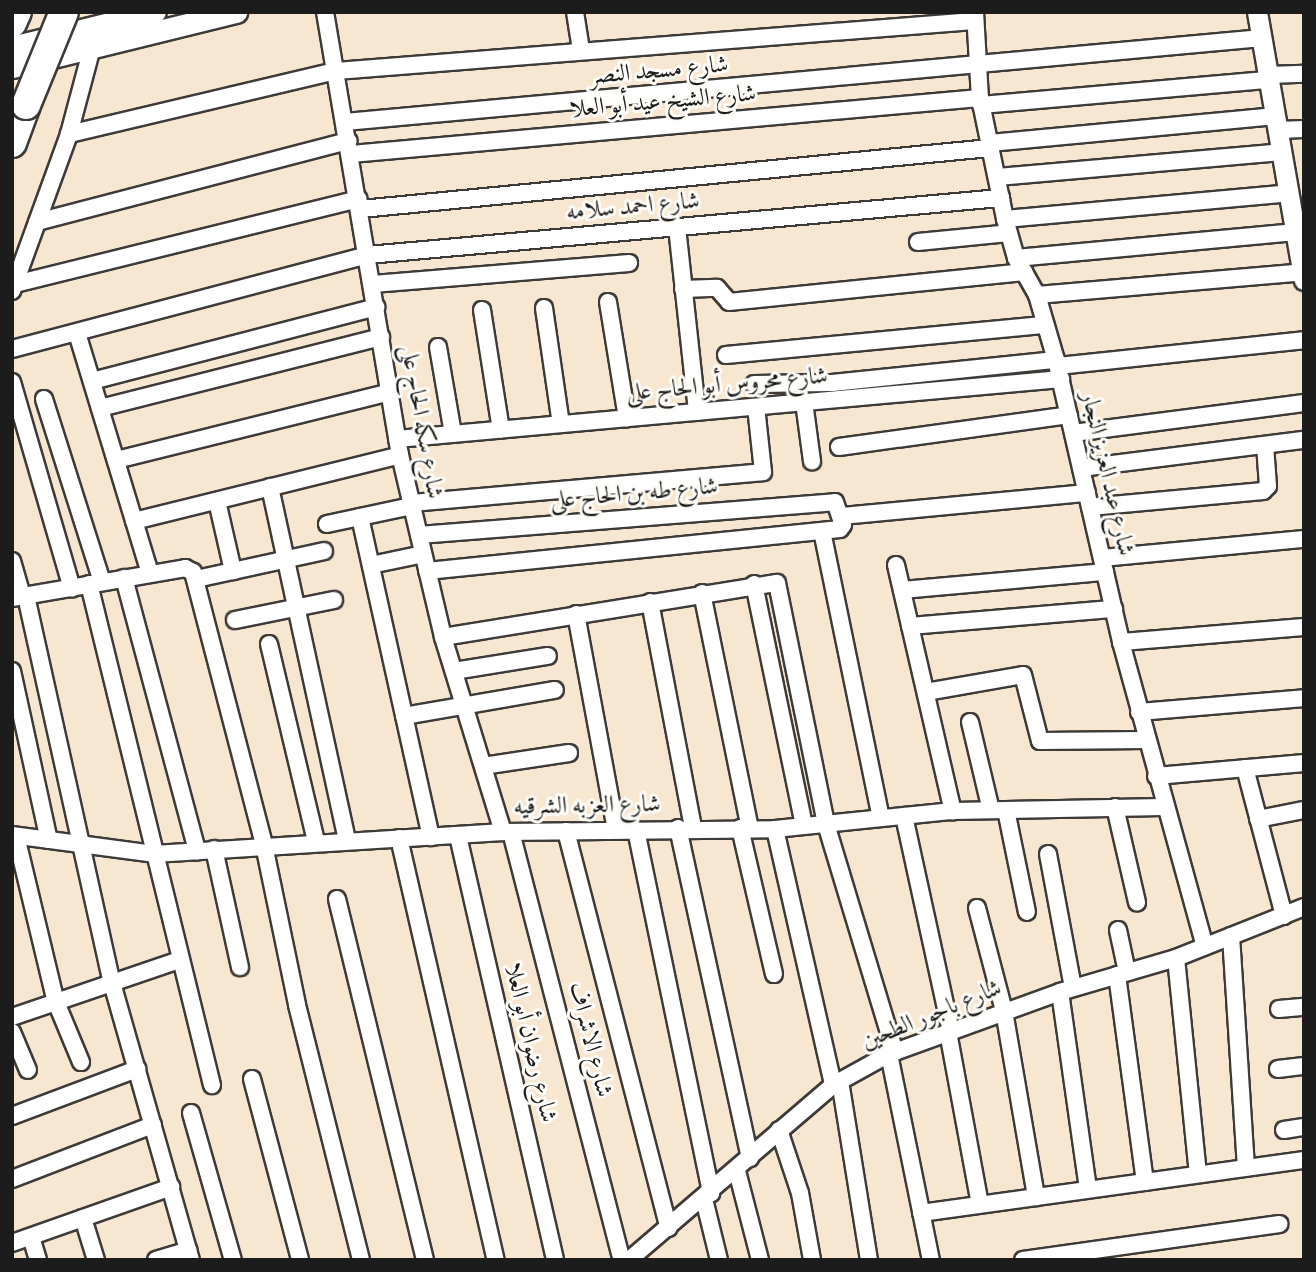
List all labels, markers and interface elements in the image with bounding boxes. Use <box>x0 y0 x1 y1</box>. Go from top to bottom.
street label: شارع مسجد النصر <box>588 52 730 92</box>
street label: شارع الشيخ عيد أبو العلا <box>569 81 757 125</box>
street label: شارع احمد سلامه <box>565 188 701 228</box>
street label: شارع سكه الحاج على <box>392 343 448 501</box>
street label: شارع محروس أبو الحاج على <box>625 363 829 409</box>
street label: شارع عبد العزيز النجار <box>1073 389 1139 559</box>
street label: شارع طه بن الحاج على <box>549 473 719 517</box>
street label: شارع العزبه الشرقيه <box>513 791 661 823</box>
street label: شارع رضوان أبو العلا <box>497 960 561 1126</box>
street label: شارع باجور الطحين <box>858 975 1006 1057</box>
street label: شارع الاشراف <box>561 980 617 1100</box>

